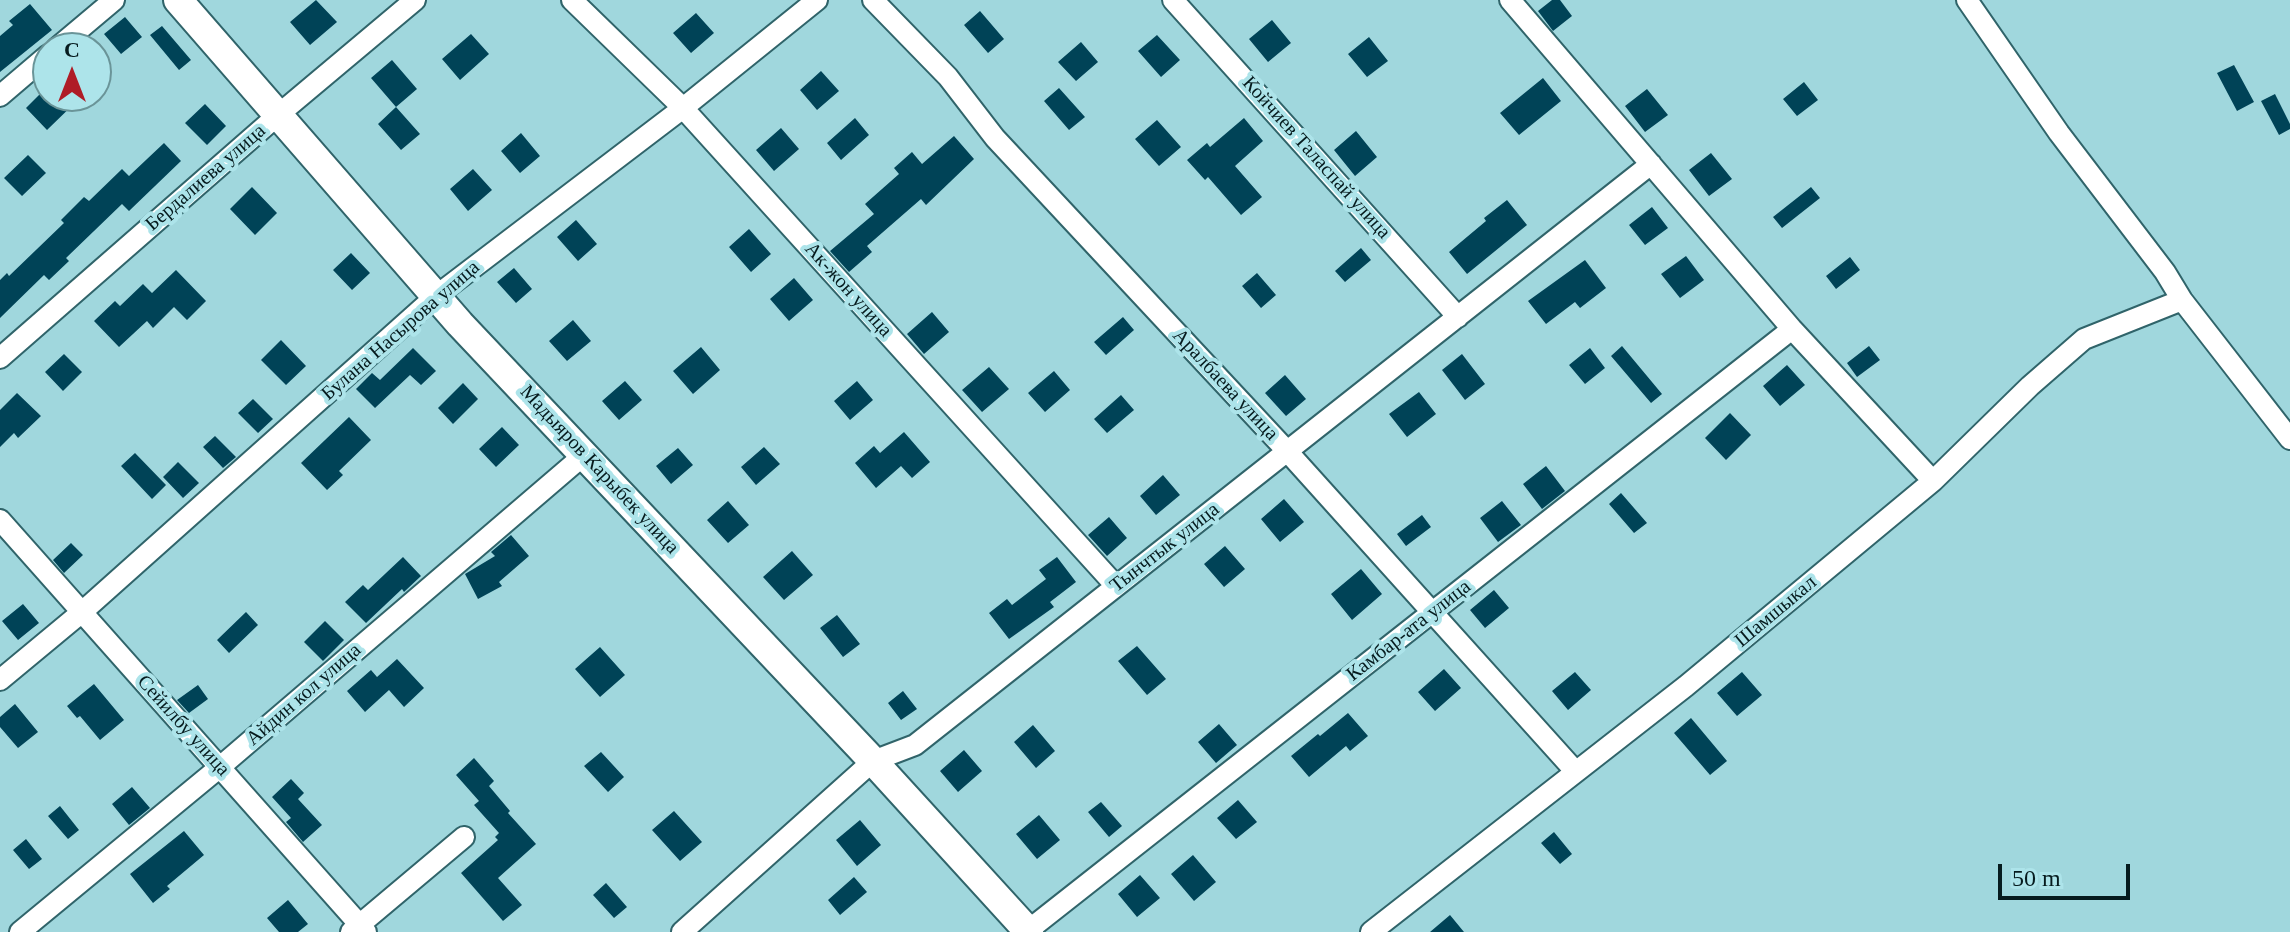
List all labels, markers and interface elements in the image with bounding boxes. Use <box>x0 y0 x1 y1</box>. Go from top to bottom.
north arrow <box>32 32 112 112</box>
text: С <box>64 37 80 62</box>
street label: Койчиев Таласпай улица <box>1237 72 1395 244</box>
street label: Бердалиева улица <box>141 119 271 237</box>
street label: Ак-жон улица <box>799 238 897 342</box>
street label: Булана Насырова улица <box>317 256 485 406</box>
street label: Аралбаева улица <box>1167 324 1283 446</box>
street label: Мадыяров Карыбек улица <box>514 381 684 559</box>
street label: Тынчтык улица <box>1106 498 1224 598</box>
street label: Шамшыкал <box>1730 571 1822 653</box>
street label: Камбар-ата улица <box>1342 575 1476 687</box>
street label: Айдин кол улица <box>242 639 366 751</box>
street label: Сейилбу улица <box>131 671 235 781</box>
scale bar <box>2002 848 2134 898</box>
text: 50 m <box>2012 865 2061 891</box>

